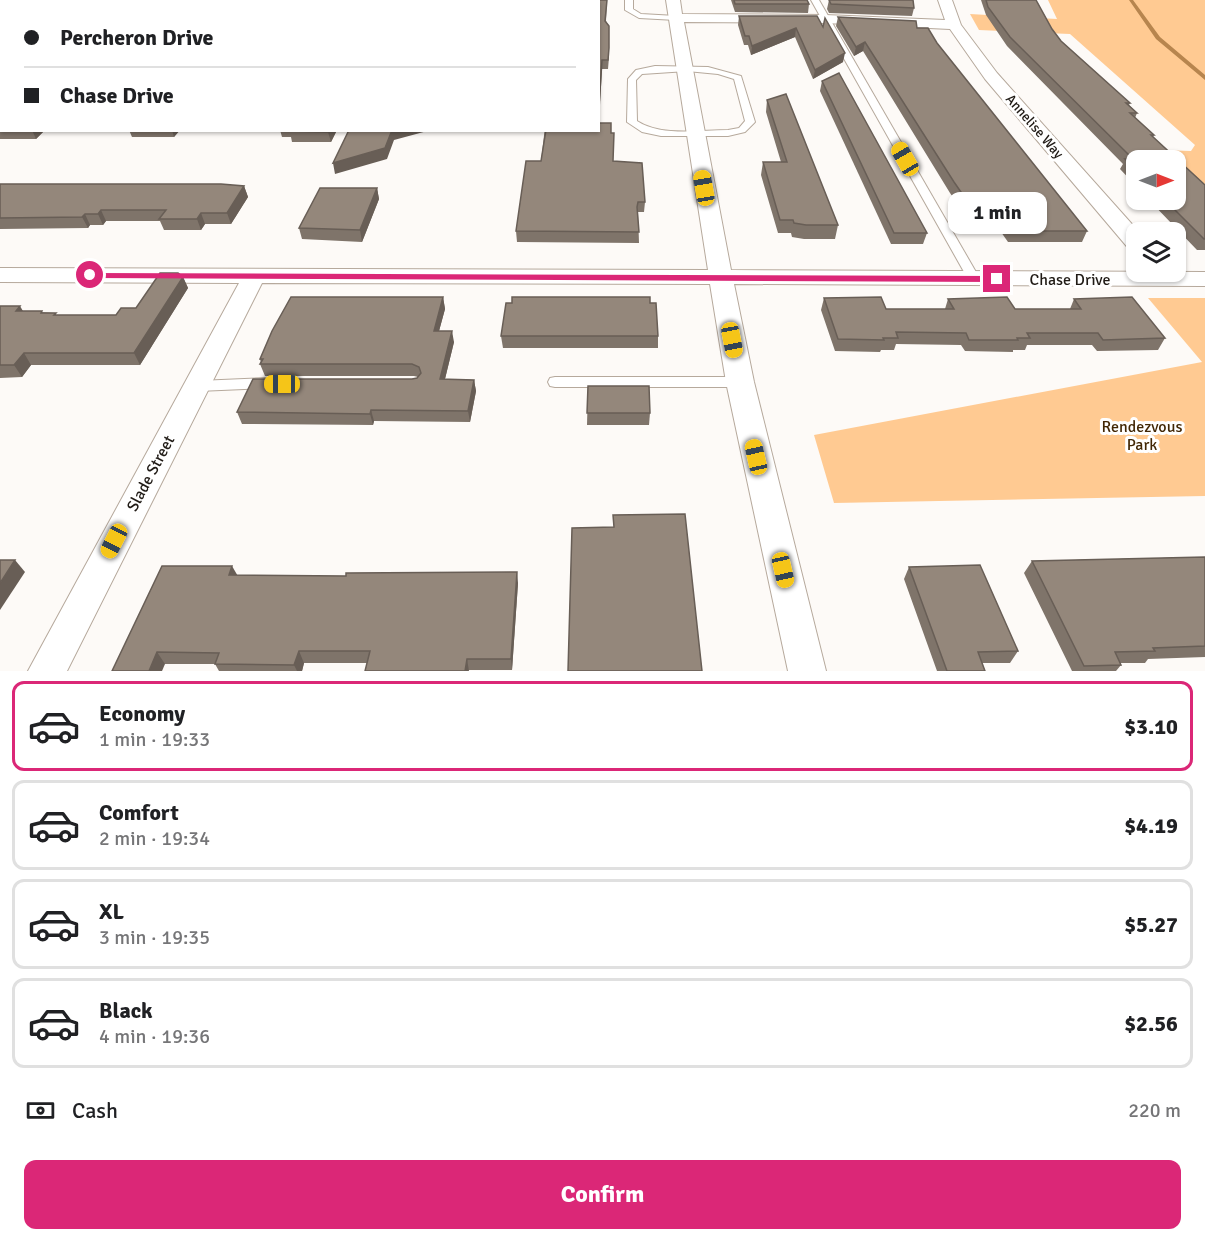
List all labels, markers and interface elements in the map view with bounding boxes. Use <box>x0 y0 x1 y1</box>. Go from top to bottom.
text: Percheron Drive <box>60 24 213 51</box>
text: Chase Drive <box>60 82 174 109</box>
street label: Annelise Way <box>1002 91 1067 162</box>
car <box>888 139 922 179</box>
north arrow <box>1126 150 1186 210</box>
map controls <box>1126 150 1186 282</box>
car <box>692 169 716 207</box>
callout: 1 min <box>948 192 1046 234</box>
text: 1 min <box>973 200 1022 225</box>
button: layers <box>1126 222 1186 282</box>
route start <box>76 261 103 288</box>
route end <box>983 265 1010 292</box>
street label: Chase Drive <box>1030 270 1110 290</box>
car <box>720 321 744 359</box>
car <box>264 375 300 393</box>
park label: Rendezvous Park <box>1102 417 1182 455</box>
street label: Slade Street <box>122 432 179 515</box>
car <box>743 437 769 477</box>
car <box>98 521 130 561</box>
car <box>770 550 796 590</box>
icon: car <box>27 699 81 753</box>
text: Economy <box>99 700 185 727</box>
text: $3.10 <box>1124 713 1178 740</box>
text: 1 min · 19:33 <box>99 727 210 752</box>
icon: car <box>27 798 81 852</box>
text: Comfort <box>99 799 179 826</box>
text: $4.19 <box>1124 812 1178 839</box>
text: 2 min · 19:34 <box>99 826 210 851</box>
icon: car <box>27 897 81 951</box>
text: XL <box>99 898 124 925</box>
text: $5.27 <box>1124 911 1178 938</box>
text: 3 min · 19:35 <box>99 925 210 950</box>
icon: car <box>27 996 81 1050</box>
text: Black <box>99 997 153 1024</box>
text: $2.56 <box>1124 1010 1178 1037</box>
text: 4 min · 19:36 <box>99 1024 210 1049</box>
icon: cash <box>24 1094 57 1127</box>
text: Cash <box>72 1097 118 1124</box>
text: 220 m <box>1128 1098 1181 1123</box>
button: Confirm <box>24 1160 1181 1229</box>

